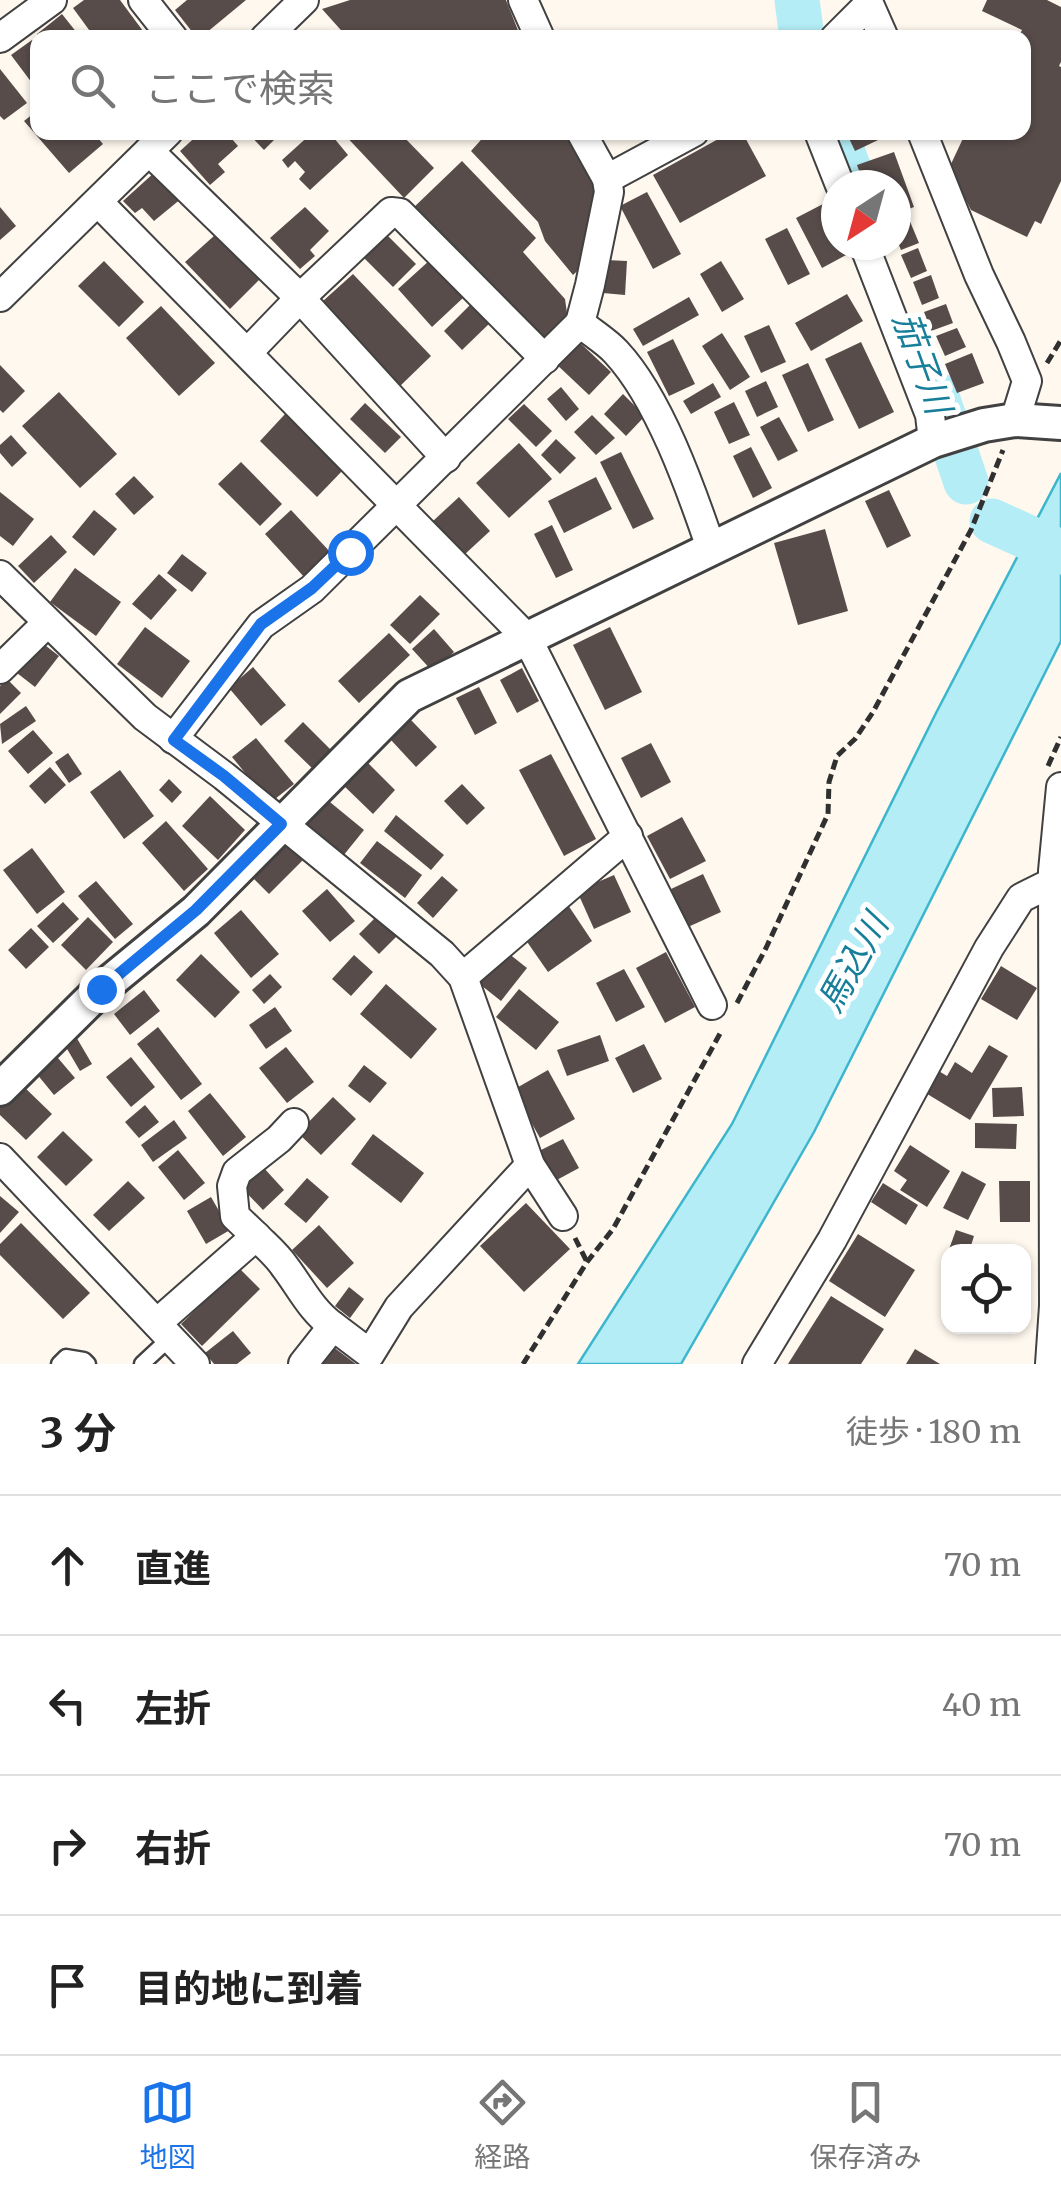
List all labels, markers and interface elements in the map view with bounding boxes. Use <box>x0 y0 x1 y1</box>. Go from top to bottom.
search box <box>30 30 1031 140</box>
icon: search <box>65 58 120 113</box>
text: ここで検索 <box>145 65 335 112</box>
north arrow <box>821 170 911 260</box>
water label: 茄子川 <box>883 306 962 424</box>
route start <box>328 530 374 576</box>
water label: 馬込川 <box>808 903 900 1020</box>
route end <box>79 967 125 1013</box>
map controls <box>941 1244 1031 1334</box>
button: locate <box>941 1244 1031 1334</box>
text: 3 分 <box>40 1407 116 1459</box>
text: 徒歩 · 180 m <box>846 1412 1021 1452</box>
icon: ahead <box>40 1538 95 1593</box>
text: 直進 <box>135 1545 211 1592</box>
text: 70 m <box>944 1545 1021 1585</box>
icon: left <box>40 1678 95 1733</box>
text: 左折 <box>135 1685 211 1732</box>
text: 40 m <box>942 1685 1021 1725</box>
icon: right <box>40 1818 95 1873</box>
text: 右折 <box>135 1825 211 1872</box>
text: 70 m <box>944 1825 1021 1865</box>
icon: arrive <box>40 1958 95 2013</box>
text: 目的地に到着 <box>135 1965 363 2012</box>
tab: 地図 <box>139 2075 196 2175</box>
tab: 経路 <box>474 2075 531 2175</box>
tab: 保存済み <box>809 2075 922 2175</box>

